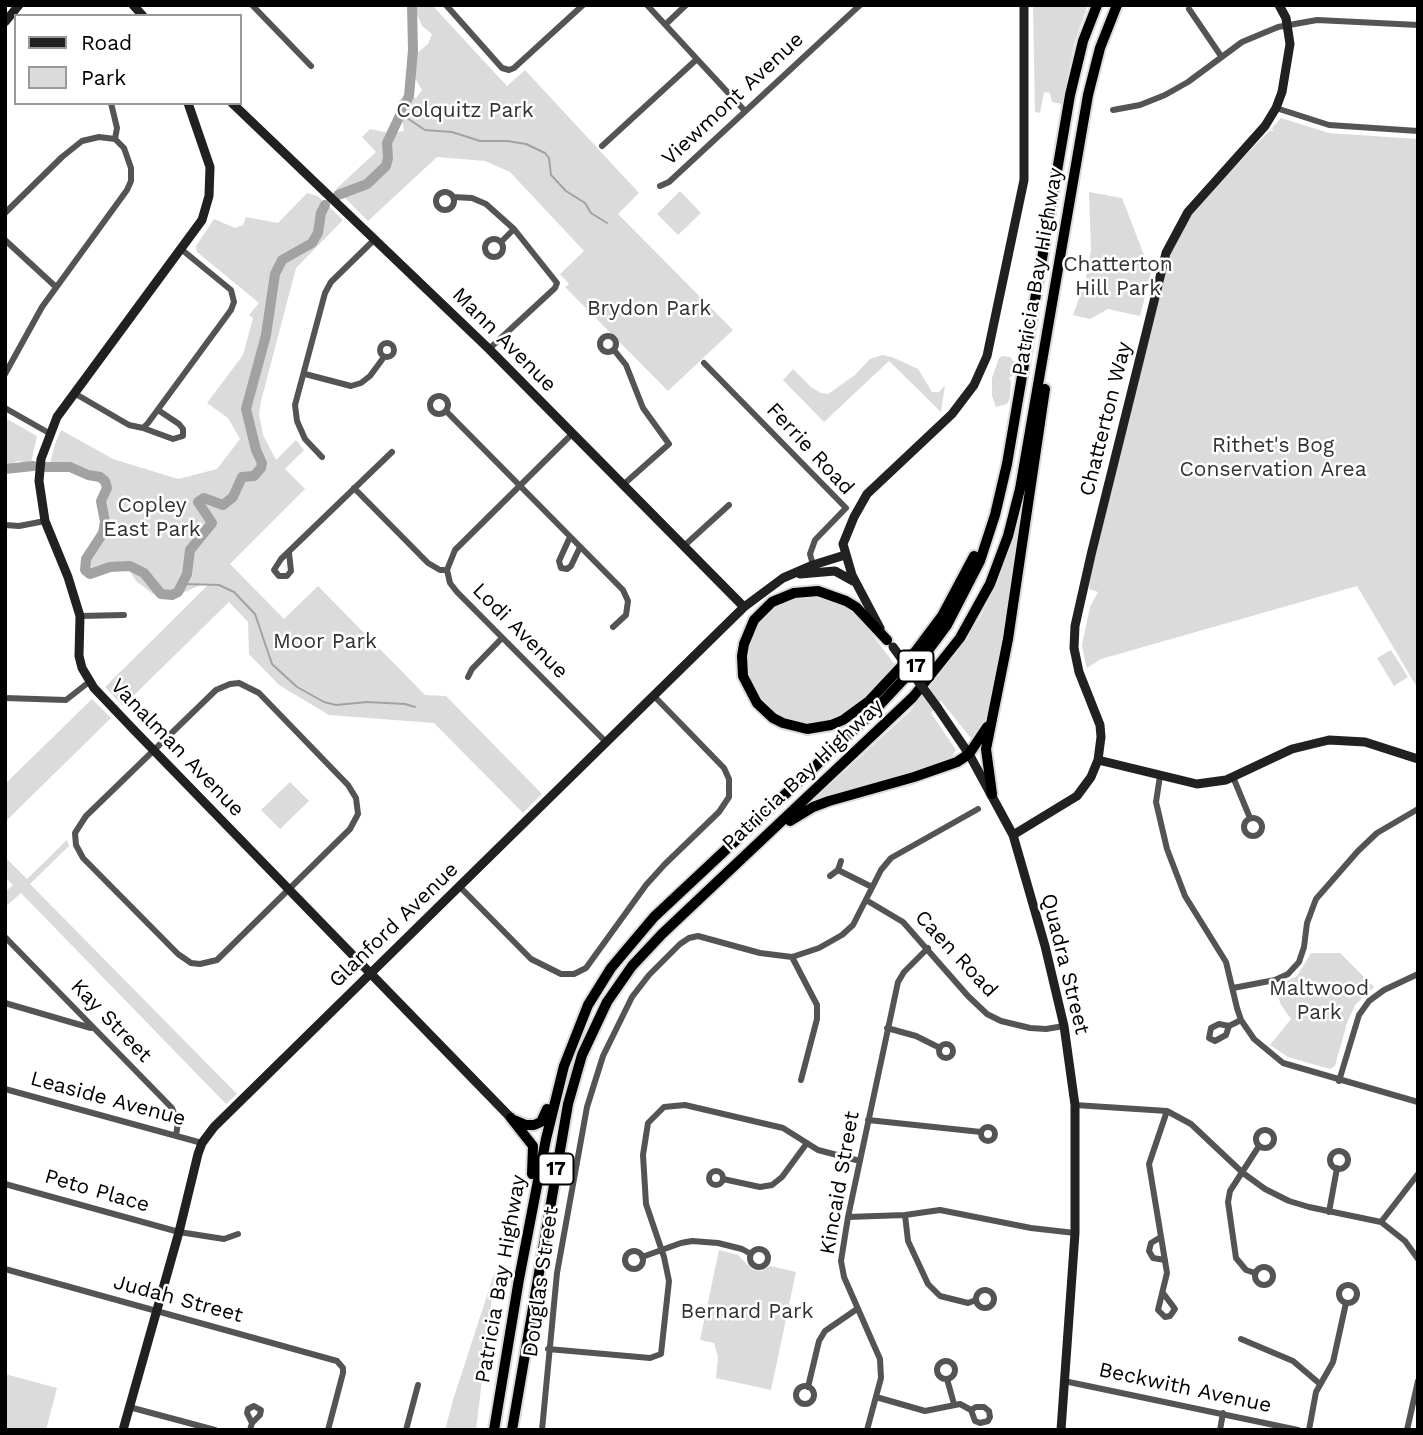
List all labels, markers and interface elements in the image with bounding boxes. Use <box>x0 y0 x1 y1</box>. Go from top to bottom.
legend <box>14 14 242 105</box>
street label: Viewmont Avenue <box>657 27 809 171</box>
text: Road <box>81 30 132 55</box>
text: Park <box>81 65 126 90</box>
park label: Colquitz Park <box>396 98 534 124</box>
street label: Patricia Bay Highway <box>1007 166 1069 378</box>
park label: Chatterton Hill Park <box>1063 252 1173 302</box>
street label: Mann Avenue <box>447 283 561 397</box>
park label: Brydon Park <box>587 296 711 322</box>
street label: Chatterton Way <box>1075 339 1137 499</box>
street label: Ferrie Road <box>761 398 859 500</box>
park label: Rithet's Bog Conservation Area <box>1179 433 1367 483</box>
park label: Copley East Park <box>103 493 201 543</box>
street label: Lodi Avenue <box>467 578 573 684</box>
park label: Moor Park <box>273 629 377 655</box>
road number: 17 <box>898 650 934 681</box>
street label: Vanalman Avenue <box>105 674 249 822</box>
street label: Patricia Bay Highway <box>717 694 889 856</box>
street label: Glanford Avenue <box>324 857 464 993</box>
street label: Quadra Street <box>1035 891 1095 1037</box>
street label: Caen Road <box>909 905 1003 1003</box>
street label: Kay Street <box>65 974 157 1068</box>
park label: Maltwood Park <box>1269 976 1369 1026</box>
street label: Leaside Avenue <box>28 1066 188 1132</box>
street label: Kincaid Street <box>815 1109 865 1257</box>
road number: 17 <box>538 1154 574 1184</box>
street label: Peto Place <box>42 1164 152 1218</box>
street label: Patricia Bay Highway <box>470 1173 532 1385</box>
street label: Douglas Street <box>518 1205 564 1359</box>
street label: Judah Street <box>110 1270 246 1328</box>
park label: Bernard Park <box>680 1299 814 1325</box>
street label: Beckwith Avenue <box>1096 1357 1274 1419</box>

